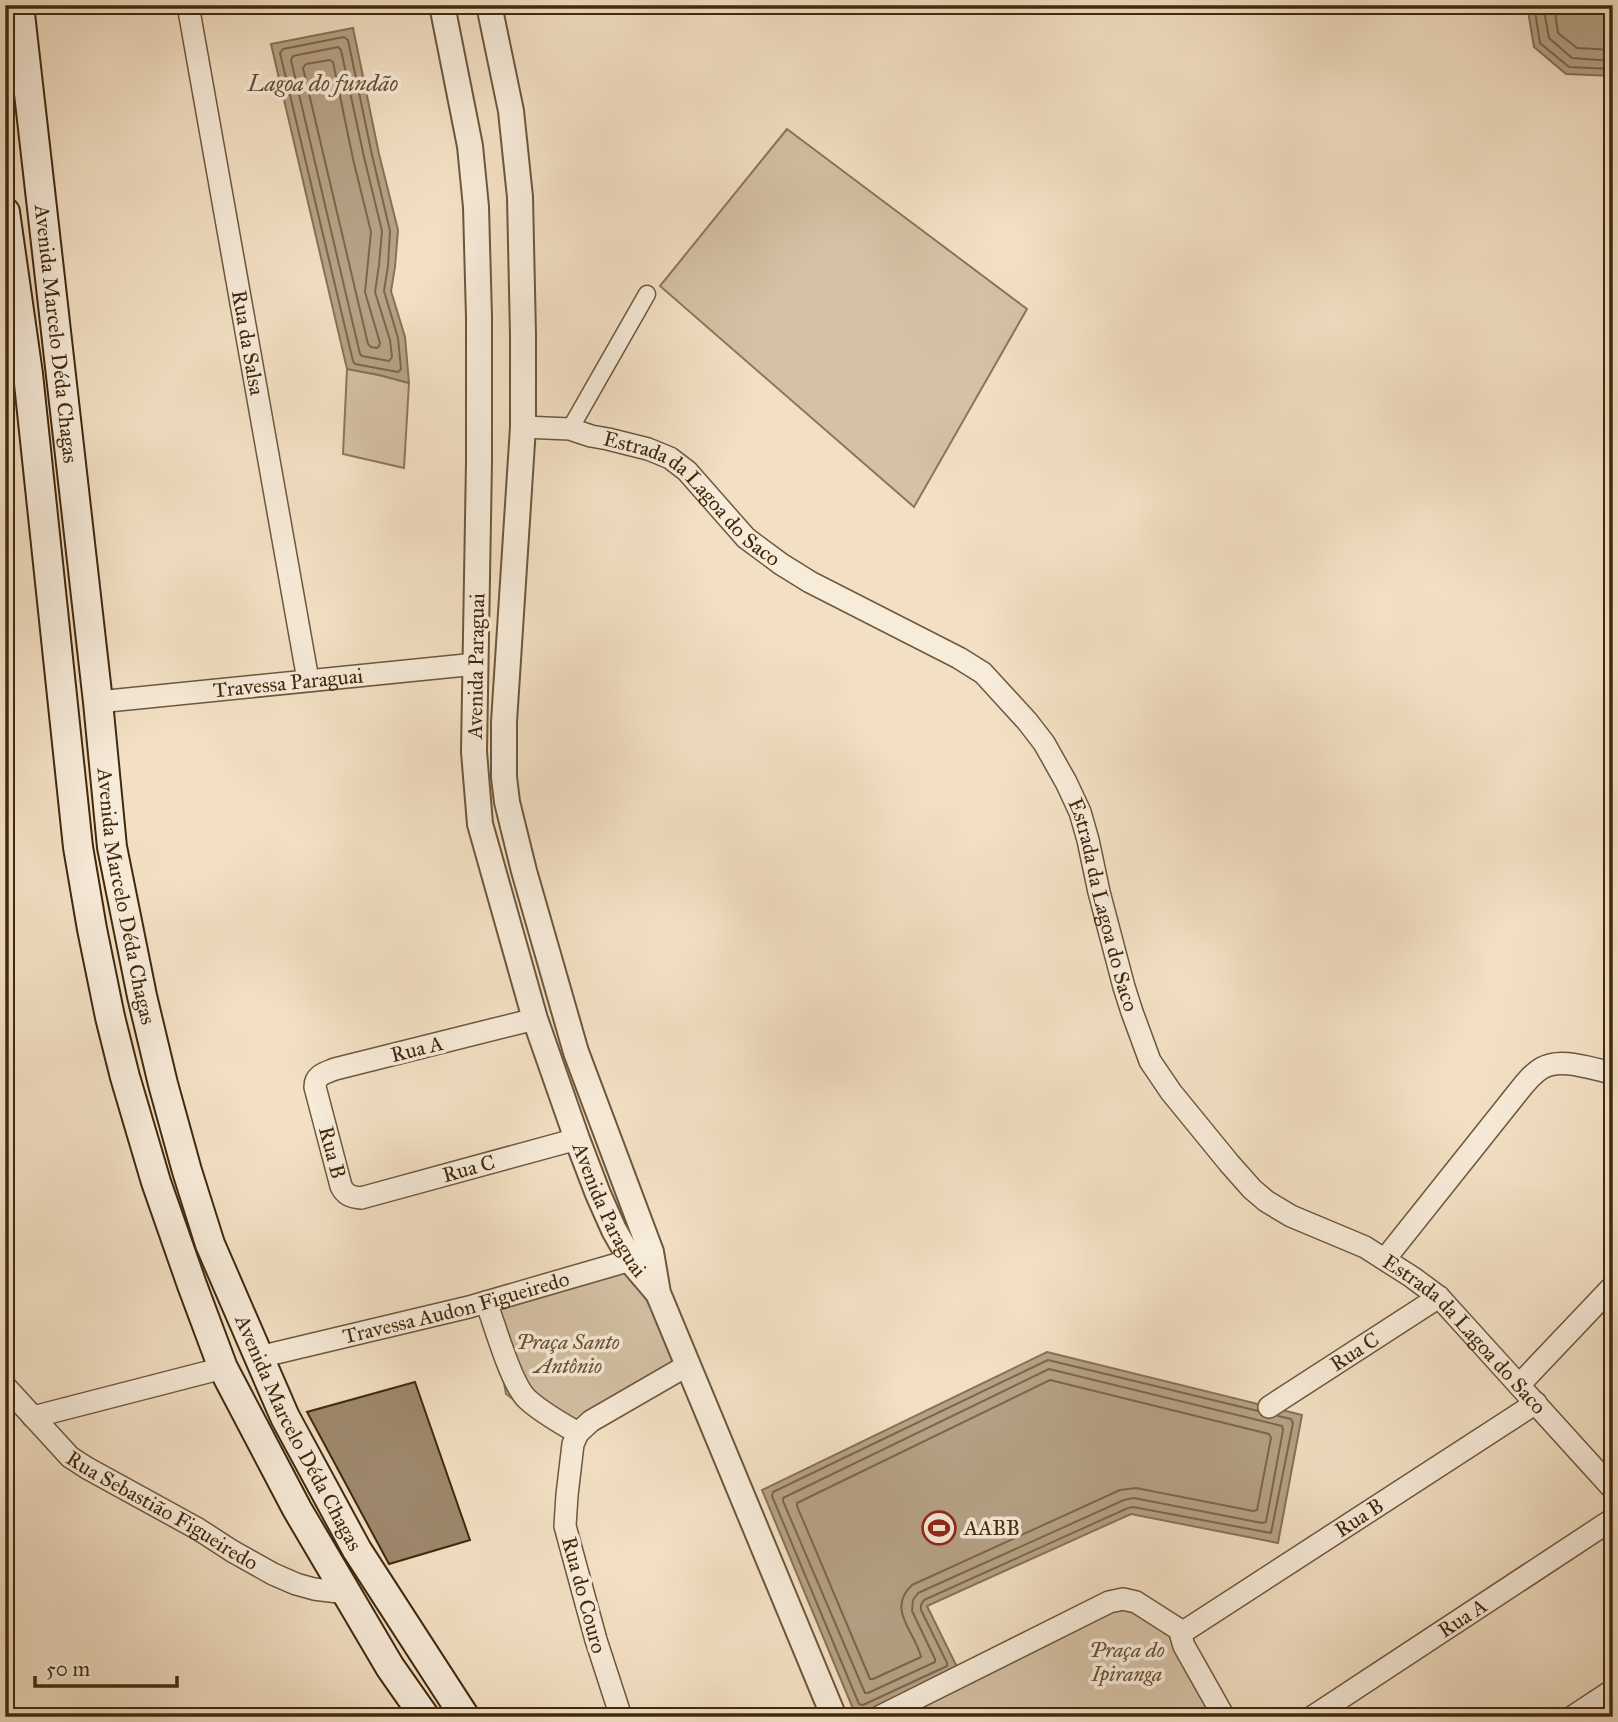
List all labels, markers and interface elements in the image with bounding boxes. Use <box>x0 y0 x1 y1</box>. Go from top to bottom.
water label: Lagoa do fundão <box>247 69 398 97</box>
street label: Avenida Marcelo Déda Chagas <box>29 202 84 465</box>
street label: Rua da Salsa <box>226 288 270 397</box>
street label: Estrada da Lagoa do Saco <box>601 425 786 572</box>
street label: Avenida Paraguai <box>462 593 490 740</box>
street label: Travessa Paraguai <box>212 662 365 703</box>
street label: Avenida Marcelo Déda Chagas <box>91 766 161 1027</box>
street label: Estrada da Lagoa do Saco <box>1062 794 1144 1015</box>
street label: Rua A <box>388 1030 446 1068</box>
street label: Rua B <box>313 1124 352 1181</box>
street label: Avenida Paraguai <box>566 1138 652 1283</box>
street label: Rua C <box>439 1149 498 1188</box>
street label: Estrada da Lagoa do Saco <box>1378 1249 1552 1420</box>
street label: Travessa Audon Figueiredo <box>340 1266 572 1350</box>
street label: Avenida Marcelo Déda Chagas <box>229 1310 368 1555</box>
street label: Rua C <box>1325 1326 1384 1377</box>
park label: Praça Santo Antônio <box>516 1329 620 1379</box>
street label: Rua Sebastião Figueiredo <box>61 1445 263 1576</box>
street label: Rua B <box>1330 1492 1389 1543</box>
sports icon: AABB <box>920 1509 958 1547</box>
place label: AABB <box>963 1515 1020 1541</box>
street label: Rua do Couro <box>556 1534 612 1656</box>
street label: Rua A <box>1433 1593 1492 1644</box>
park label: Praça do Ipiranga <box>1089 1637 1165 1687</box>
scale bar <box>35 1645 177 1689</box>
text: 50 m <box>46 1656 91 1682</box>

